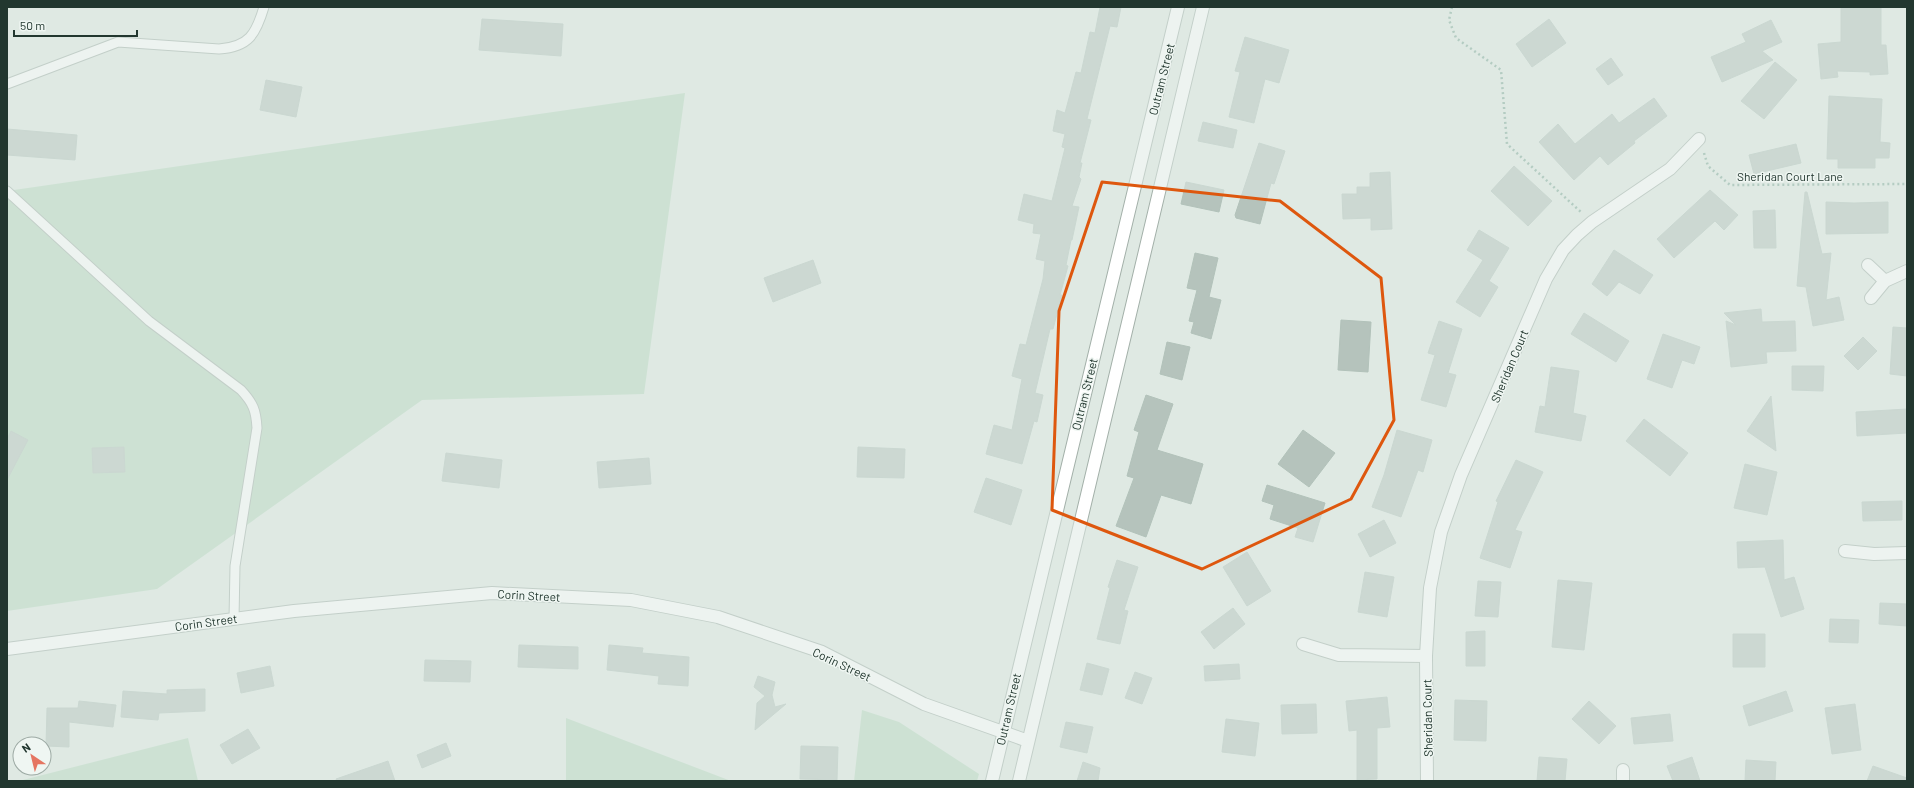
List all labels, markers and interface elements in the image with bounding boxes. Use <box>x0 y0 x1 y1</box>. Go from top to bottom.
scale bar <box>14 12 137 38</box>
text: 50 m <box>20 18 45 32</box>
street label: Outram Street <box>1145 41 1177 117</box>
street label: Sheridan Court Lane <box>1737 169 1843 183</box>
street label: Sheridan Court <box>1487 327 1531 405</box>
street label: Outram Street <box>1068 356 1100 432</box>
street label: Corin Street <box>497 586 561 604</box>
street label: Corin Street <box>174 611 238 633</box>
street label: Corin Street <box>811 644 873 684</box>
street label: Outram Street <box>993 671 1023 747</box>
street label: Sheridan Court <box>1419 679 1435 757</box>
north arrow <box>12 736 52 776</box>
text: N <box>19 740 33 755</box>

